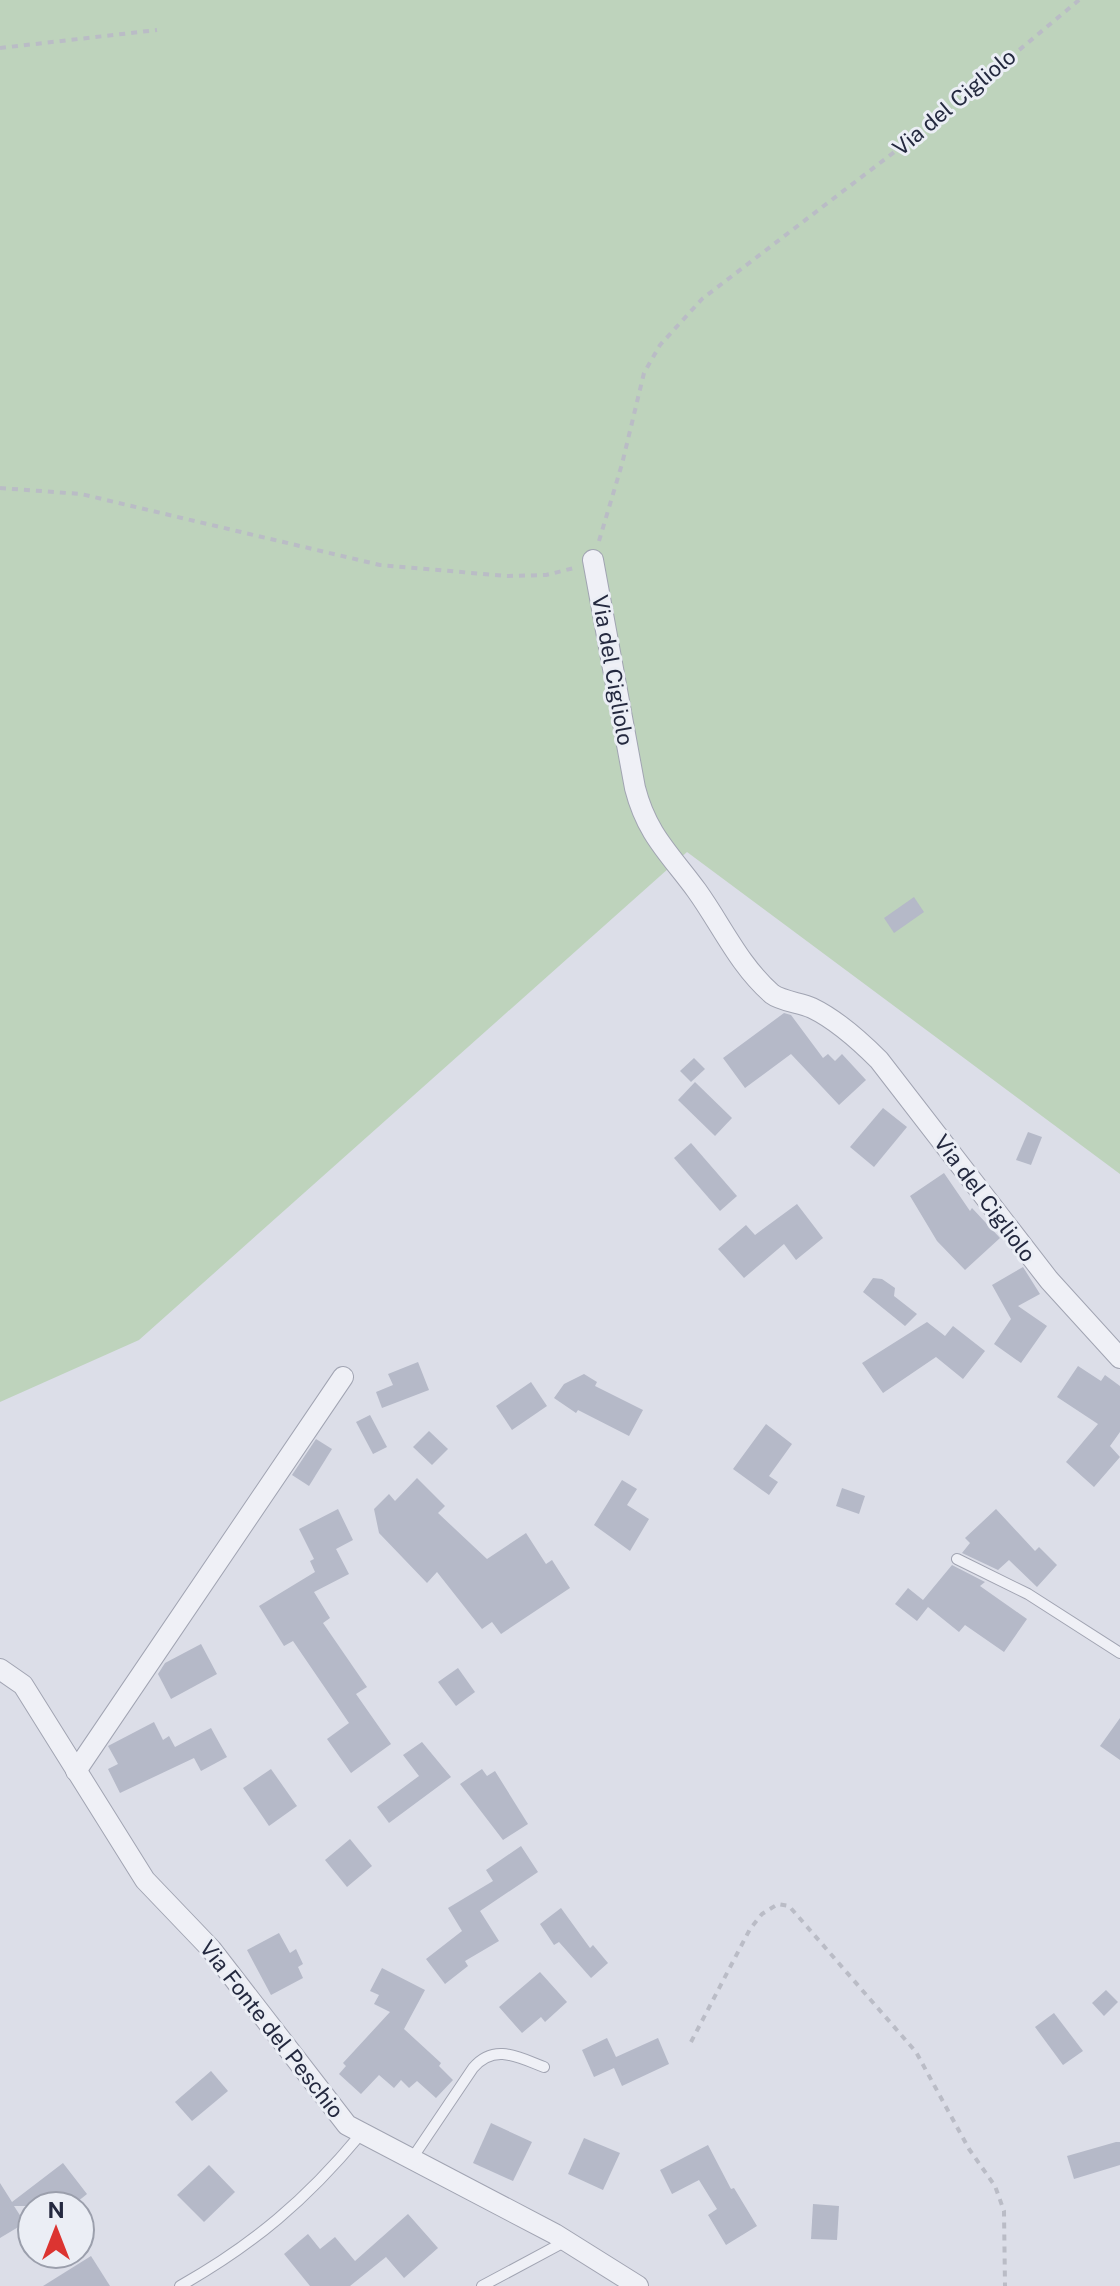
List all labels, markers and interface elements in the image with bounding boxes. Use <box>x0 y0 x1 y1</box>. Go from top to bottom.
street label: Via del Cigliolo <box>887 43 1021 161</box>
street label: Via del Cigliolo <box>587 593 639 747</box>
street label: Via del Cigliolo <box>929 1129 1041 1267</box>
street label: Via Fonte del Peschio <box>195 1935 349 2123</box>
north arrow <box>16 2190 96 2270</box>
text: N <box>47 2197 65 2223</box>

